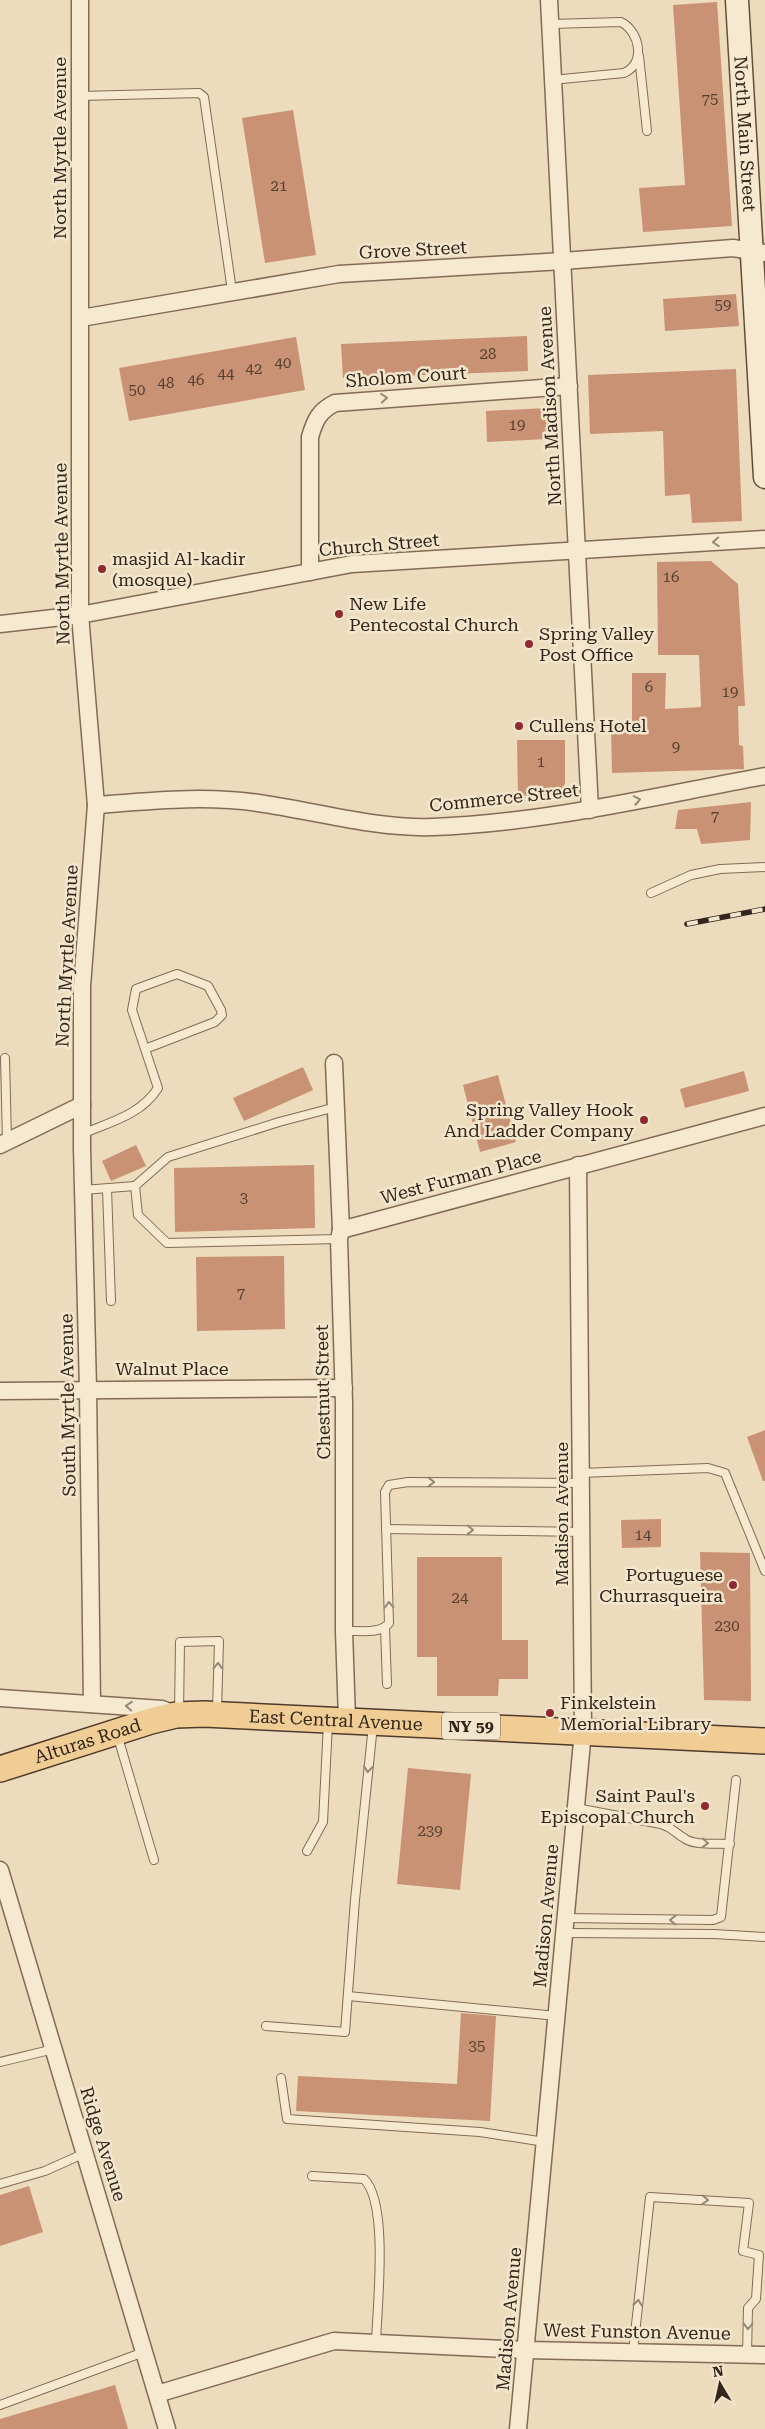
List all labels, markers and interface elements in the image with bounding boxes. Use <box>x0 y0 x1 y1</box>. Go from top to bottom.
street label: North Main Street <box>730 55 760 213</box>
street label: North Myrtle Avenue <box>49 57 70 239</box>
house number: 75 <box>702 90 718 108</box>
house number: 21 <box>271 177 287 195</box>
street label: Grove Street <box>358 236 468 263</box>
house number: 59 <box>715 296 731 314</box>
street label: North Madison Avenue <box>534 306 565 506</box>
house number: 28 <box>480 345 496 363</box>
house number: 40 <box>275 354 291 372</box>
house number: 42 <box>246 360 262 378</box>
street label: Sholom Court <box>345 362 467 391</box>
house number: 44 <box>218 365 235 383</box>
house number: 46 <box>188 371 204 389</box>
house number: 48 <box>158 374 174 392</box>
house number: 50 <box>129 381 145 399</box>
one-way arrow <box>380 393 388 404</box>
house number: 19 <box>509 416 525 434</box>
street label: North Myrtle Avenue <box>49 463 74 645</box>
street label: Church Street <box>318 529 440 560</box>
one-way arrow <box>712 537 720 548</box>
place label: masjid Al-kadir (mosque) <box>112 548 245 590</box>
marker: masjid Al-kadir (mosque) <box>96 563 108 575</box>
house number: 16 <box>663 568 679 586</box>
place label: New Life Pentecostal Church <box>349 593 519 635</box>
marker: New Life Pentecostal Church <box>333 608 345 620</box>
place label: Spring Valley Post Office <box>539 623 655 665</box>
marker: Spring Valley Post Office <box>523 638 535 650</box>
house number: 6 <box>645 678 653 696</box>
house number: 19 <box>722 683 738 701</box>
place label: Cullens Hotel <box>529 715 647 736</box>
marker: Cullens Hotel <box>513 720 525 732</box>
house number: 9 <box>672 738 680 756</box>
house number: 1 <box>537 753 545 771</box>
street label: Commerce Street <box>428 779 580 816</box>
one-way arrow <box>633 796 642 806</box>
house number: 7 <box>711 807 719 825</box>
street label: North Myrtle Avenue <box>51 864 82 1048</box>
place label: Spring Valley Hook And Ladder Company <box>444 1099 634 1141</box>
marker: Spring Valley Hook And Ladder Company <box>638 1114 650 1126</box>
street label: West Furman Place <box>378 1145 544 1208</box>
house number: 3 <box>240 1189 248 1207</box>
house number: 7 <box>237 1284 245 1302</box>
street label: South Myrtle Avenue <box>55 1313 80 1497</box>
street label: Chestnut Street <box>311 1324 334 1460</box>
street label: Walnut Place <box>115 1358 229 1379</box>
street label: Madison Avenue <box>551 1442 572 1586</box>
one-way arrow <box>427 1477 435 1487</box>
one-way arrow <box>466 1525 474 1535</box>
house number: 14 <box>635 1526 652 1544</box>
place label: Portuguese Churrasqueira <box>599 1564 723 1606</box>
marker: Portuguese Churrasqueira <box>727 1579 739 1591</box>
house number: 24 <box>452 1589 469 1607</box>
one-way arrow <box>383 1601 394 1609</box>
house number: 230 <box>714 1617 740 1635</box>
one-way arrow <box>213 1661 223 1669</box>
place label: Finkelstein Memorial Library <box>560 1692 712 1734</box>
one-way arrow <box>125 1701 133 1712</box>
street label: East Central Avenue <box>248 1705 423 1735</box>
marker: Finkelstein Memorial Library <box>544 1707 556 1719</box>
road number: NY 59 <box>442 1712 500 1740</box>
street label: Alturas Road <box>32 1714 144 1767</box>
one-way arrow <box>363 1765 374 1773</box>
place label: Saint Paul's Episcopal Church <box>540 1785 695 1827</box>
marker: Saint Paul's Episcopal Church <box>699 1800 711 1812</box>
house number: 239 <box>417 1822 443 1840</box>
one-way arrow <box>701 1837 709 1848</box>
street label: Madison Avenue <box>529 1843 562 1989</box>
one-way arrow <box>668 1914 676 1925</box>
house number: 35 <box>469 2037 485 2055</box>
street label: Ridge Avenue <box>76 2084 131 2204</box>
one-way arrow <box>701 2195 709 2206</box>
street label: Madison Avenue <box>492 2246 525 2392</box>
one-way arrow <box>632 2299 643 2307</box>
street label: West Funston Avenue <box>543 2319 731 2344</box>
one-way arrow <box>743 2322 753 2330</box>
north arrow <box>695 2359 745 2409</box>
text: N <box>711 2362 725 2380</box>

